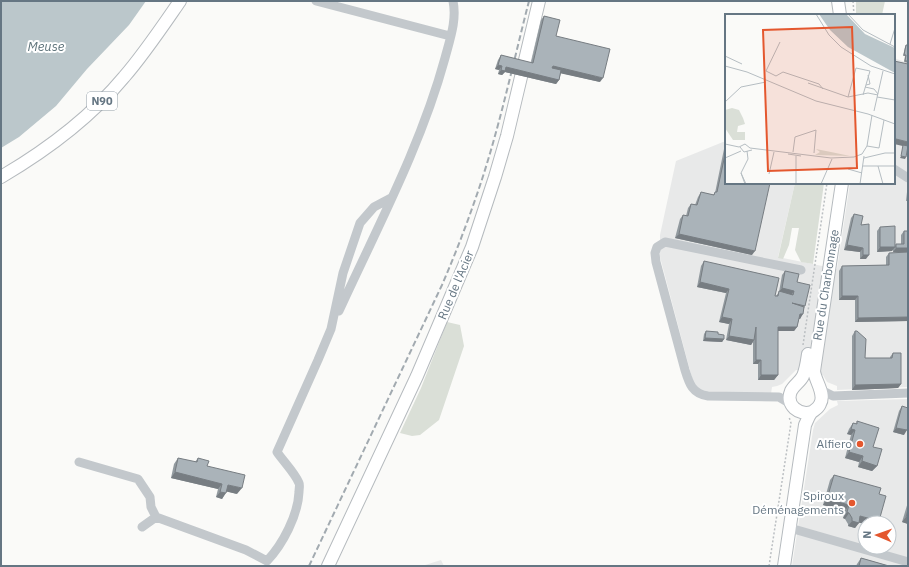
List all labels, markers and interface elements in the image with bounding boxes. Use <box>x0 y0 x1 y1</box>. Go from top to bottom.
inset map <box>725 14 895 184</box>
water label: Meuse <box>28 38 65 55</box>
road number: N90 <box>87 92 117 110</box>
street label: Rue du Charbonnage <box>809 228 842 341</box>
street label: Rue de l'Acier <box>434 247 477 322</box>
place label: Alfiero <box>817 436 852 451</box>
marker: Alfiero <box>855 439 865 449</box>
place label: Spiroux Déménagements <box>752 488 844 517</box>
marker: Spiroux Déménagements <box>847 498 857 508</box>
north arrow <box>857 515 897 555</box>
text: N <box>860 530 874 539</box>

